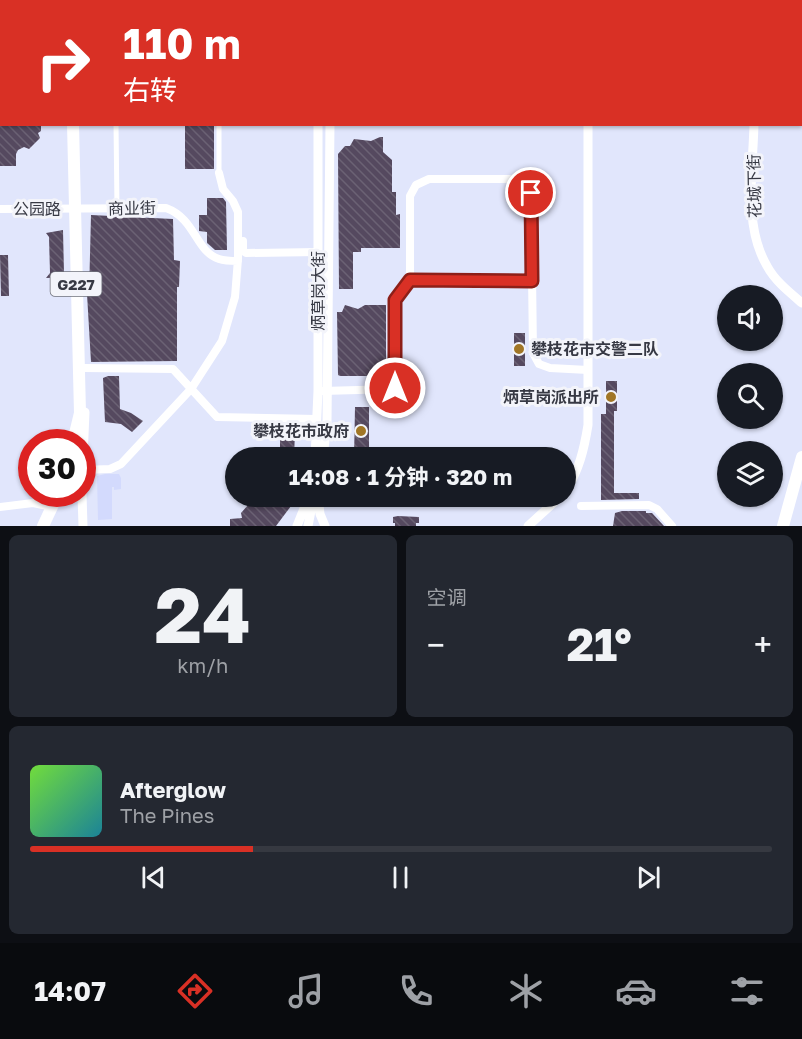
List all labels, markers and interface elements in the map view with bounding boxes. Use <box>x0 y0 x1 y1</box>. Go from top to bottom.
text: 110 m <box>123 18 241 68</box>
icon: right <box>24 24 102 102</box>
text: 右转 <box>123 74 177 106</box>
street label: 花城下街 <box>743 154 765 218</box>
pin <box>505 167 556 218</box>
icon: arrive <box>514 176 547 209</box>
street label: 商业街 <box>108 198 156 218</box>
street label: 公园路 <box>13 199 61 219</box>
street label: 炳草岗大街 <box>308 251 328 331</box>
road number: G227 <box>50 272 101 296</box>
map controls <box>717 285 783 507</box>
button: sound <box>717 285 783 351</box>
place label: 攀枝花市交警二队 <box>531 339 659 359</box>
marker: 攀枝花市交警二队 <box>512 342 526 356</box>
position arrow <box>363 356 427 420</box>
button: search <box>717 363 783 429</box>
place label: 炳草岗派出所 <box>503 387 599 407</box>
marker: 炳草岗派出所 <box>604 390 618 404</box>
place label: 攀枝花市政府 <box>253 421 349 441</box>
marker: 攀枝花市政府 <box>354 424 368 438</box>
speed limit sign: 30 <box>18 429 96 507</box>
button: layers <box>717 441 783 507</box>
text: 14:08 · 1 分钟 · 320 m <box>289 463 512 490</box>
text: 24 <box>155 567 251 660</box>
text: 空调 <box>427 585 467 609</box>
text: 21° <box>567 617 632 671</box>
text: − <box>427 625 445 664</box>
text: + <box>754 625 772 664</box>
text: km/h <box>177 653 228 677</box>
text: Afterglow <box>120 776 226 803</box>
text: The Pines <box>120 803 214 827</box>
icon: previous <box>137 861 170 894</box>
icon: pause <box>384 861 417 894</box>
icon: next <box>632 861 665 894</box>
icon: directions <box>174 970 216 1012</box>
icon: music <box>285 970 327 1012</box>
icon: phone <box>395 970 437 1012</box>
icon: climate <box>505 970 547 1012</box>
icon: car <box>615 970 657 1012</box>
icon: filters <box>726 970 768 1012</box>
text: 14:07 <box>34 975 106 1007</box>

